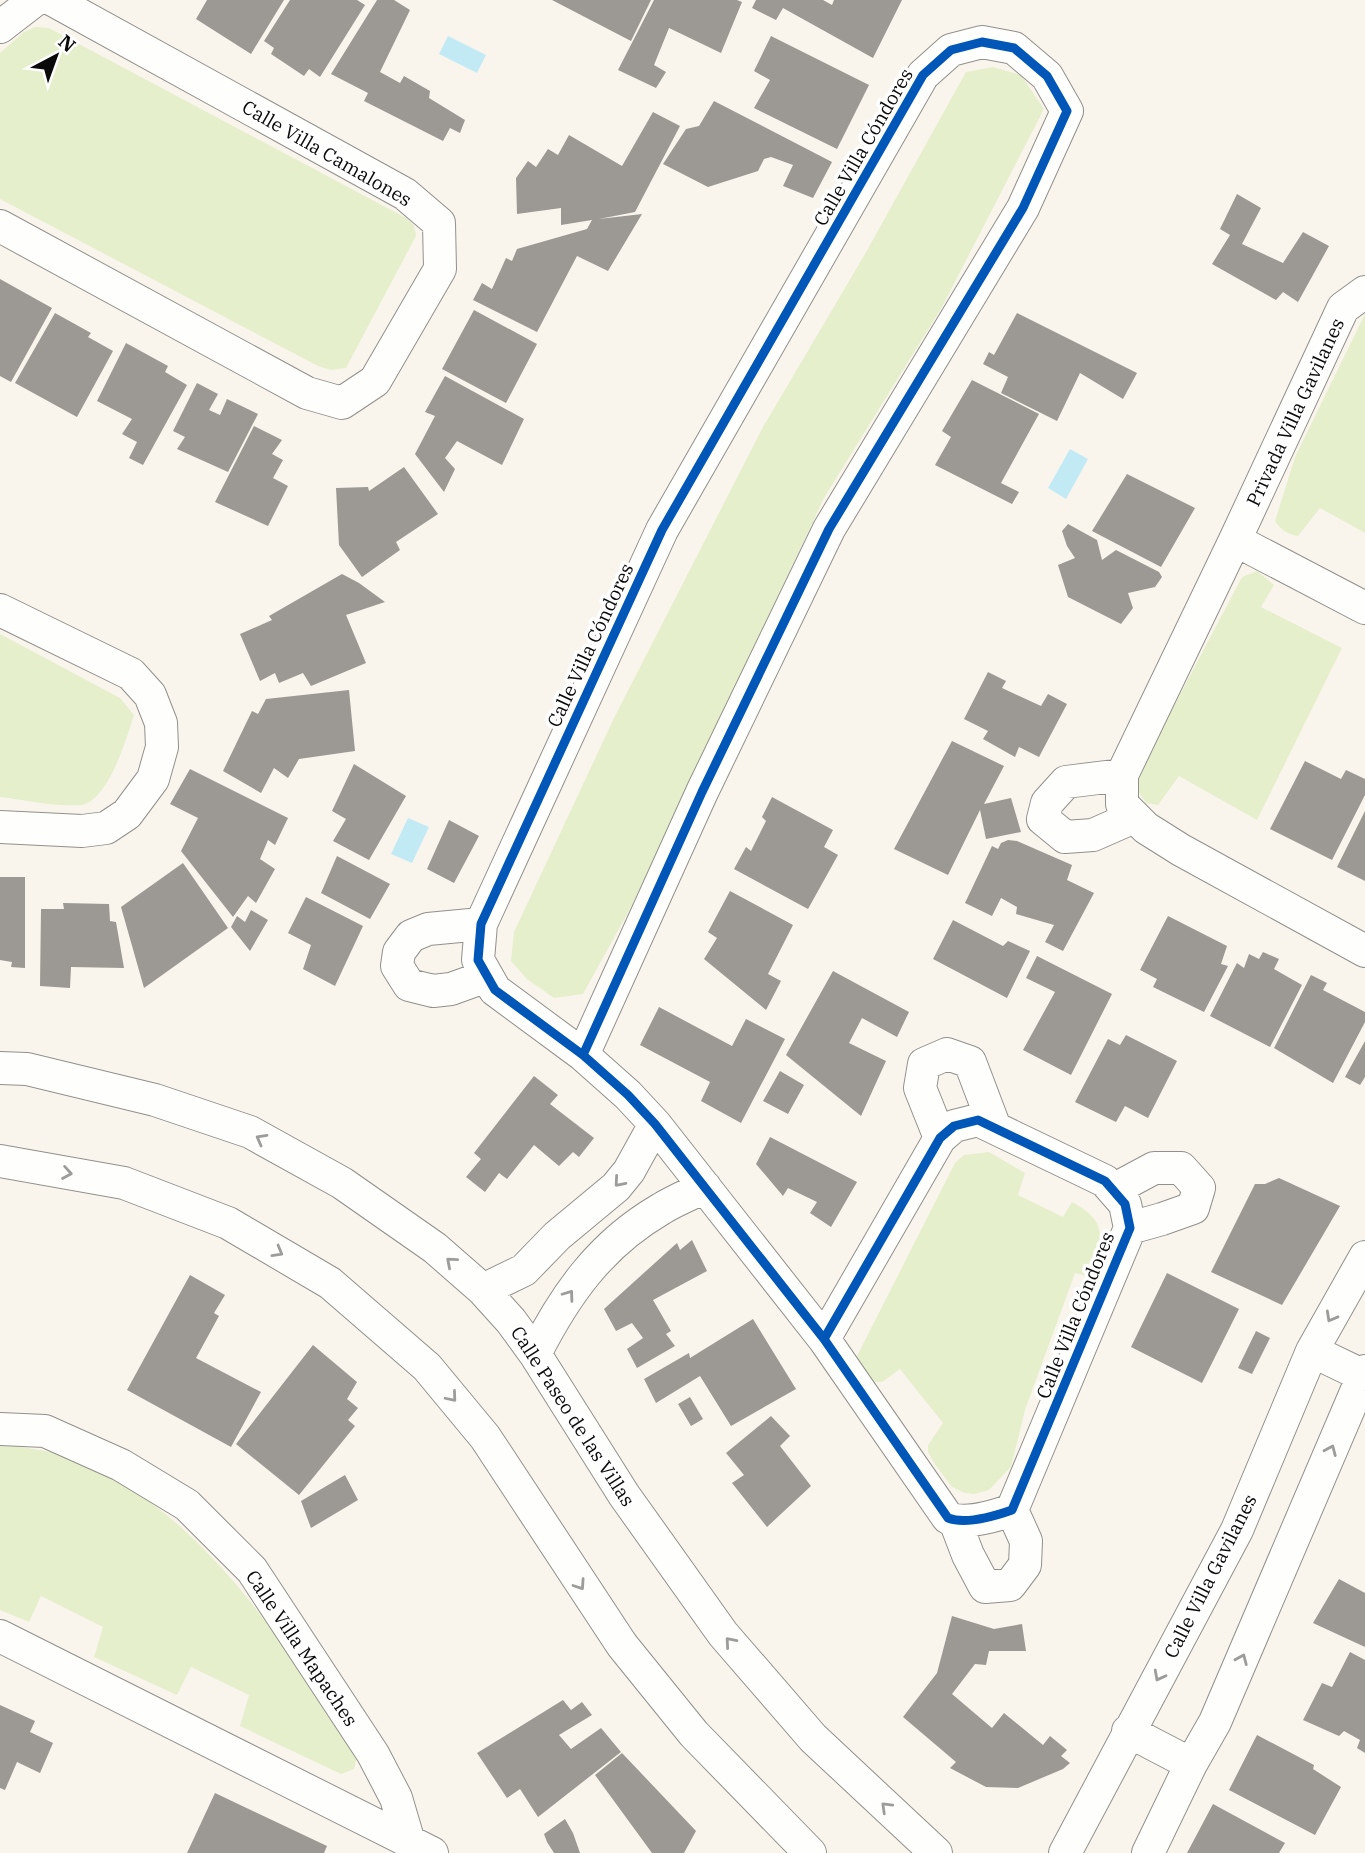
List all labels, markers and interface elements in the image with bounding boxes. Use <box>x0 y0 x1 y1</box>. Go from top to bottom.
north arrow <box>21 21 91 91</box>
text: N <box>54 29 81 57</box>
street label: Calle Villa Cóndores <box>808 64 918 230</box>
street label: Calle Villa Camalones <box>238 95 416 211</box>
street label: Privada Villa Gavilanes <box>1241 314 1349 510</box>
street label: Calle Villa Cóndores <box>541 559 639 731</box>
one-way arrow <box>256 1133 268 1147</box>
one-way arrow <box>61 1165 73 1180</box>
one-way arrow <box>615 1174 627 1187</box>
street label: Calle Villa Cóndores <box>1031 1228 1119 1402</box>
one-way arrow <box>271 1244 284 1257</box>
one-way arrow <box>446 1258 459 1270</box>
one-way arrow <box>561 1290 573 1303</box>
one-way arrow <box>1326 1309 1339 1322</box>
street label: Calle Paseo de las Villas <box>506 1321 640 1511</box>
one-way arrow <box>444 1389 456 1402</box>
one-way arrow <box>1323 1445 1337 1457</box>
street label: Calle Villa Gavilanes <box>1158 1490 1262 1662</box>
street label: Calle Villa Mapaches <box>241 1565 363 1731</box>
one-way arrow <box>572 1577 584 1590</box>
one-way arrow <box>726 1637 738 1650</box>
one-way arrow <box>1234 1654 1248 1667</box>
one-way arrow <box>1154 1669 1167 1681</box>
one-way arrow <box>881 1803 894 1816</box>

